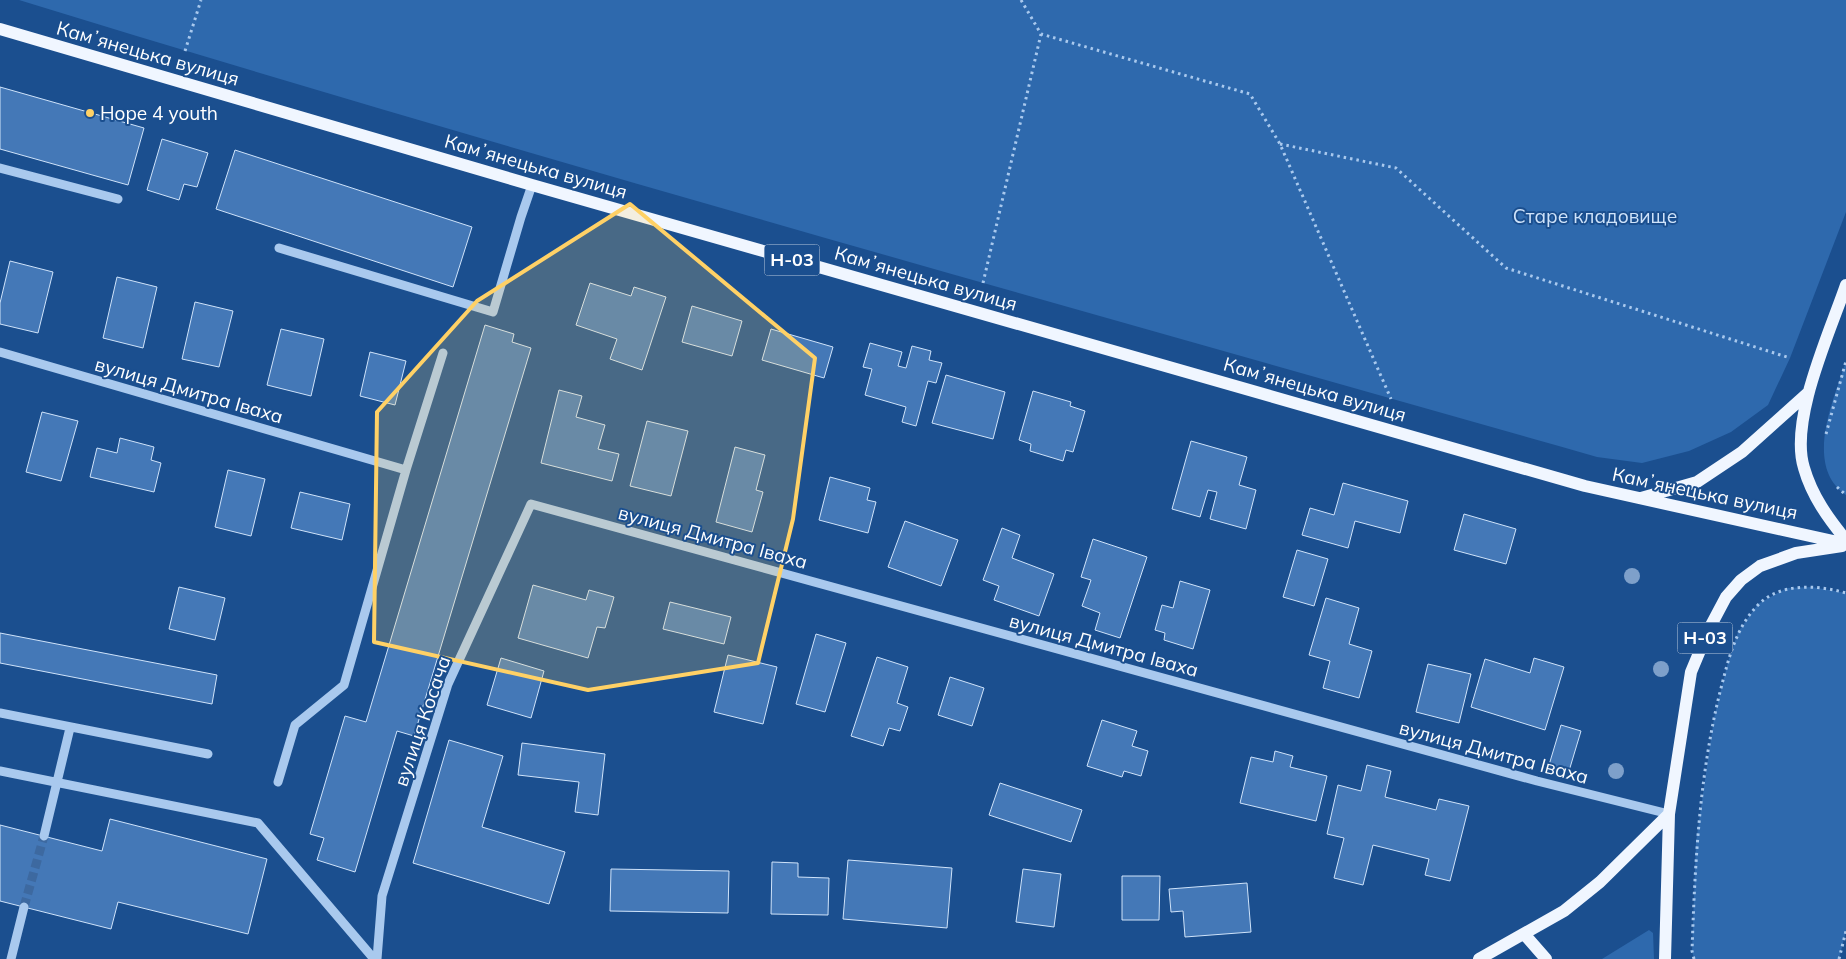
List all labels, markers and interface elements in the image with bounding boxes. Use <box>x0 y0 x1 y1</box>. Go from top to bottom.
street label: Камʼянецька вулиця <box>54 15 242 91</box>
place label: Hope 4 youth <box>100 101 218 125</box>
marker: Hope 4 youth <box>84 107 96 119</box>
street label: Камʼянецька вулиця <box>442 128 630 204</box>
park label: Старе кладовище <box>1513 204 1677 228</box>
street label: Камʼянецька вулиця <box>832 240 1020 316</box>
road number: Н-03 <box>764 244 820 276</box>
street label: Камʼянецька вулиця <box>1221 351 1409 427</box>
street label: вулиця Дмитра Іваха <box>92 352 286 428</box>
street label: Камʼянецька вулиця <box>1610 462 1800 524</box>
street label: вулиця Дмитра Іваха <box>616 500 810 574</box>
street label: вулиця Дмитра Іваха <box>1007 608 1201 682</box>
road number: Н-03 <box>1678 622 1732 654</box>
street label: вулиця Косача <box>388 652 456 790</box>
street label: вулиця Дмитра Іваха <box>1397 715 1591 789</box>

